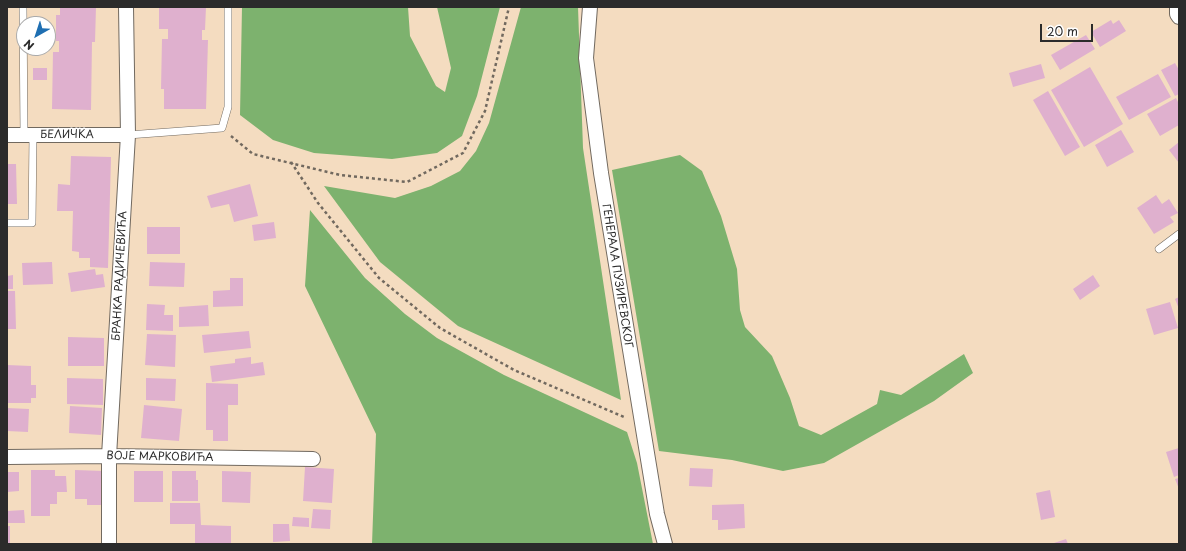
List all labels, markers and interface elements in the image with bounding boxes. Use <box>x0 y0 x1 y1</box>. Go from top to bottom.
north arrow <box>16 16 56 56</box>
scale bar <box>1042 16 1095 42</box>
text: 20 m <box>1047 22 1078 40</box>
text: N <box>20 36 37 54</box>
street label: БЕЛИЧКА <box>40 128 94 142</box>
street label: ГЕНЕРАЛА ПУЗИРЕВСКОГ <box>599 203 635 349</box>
street label: БРАНКА РАДИЧЕВИЋА <box>110 211 130 341</box>
street label: ВОЈЕ МАРКОВИЋА <box>106 449 214 465</box>

